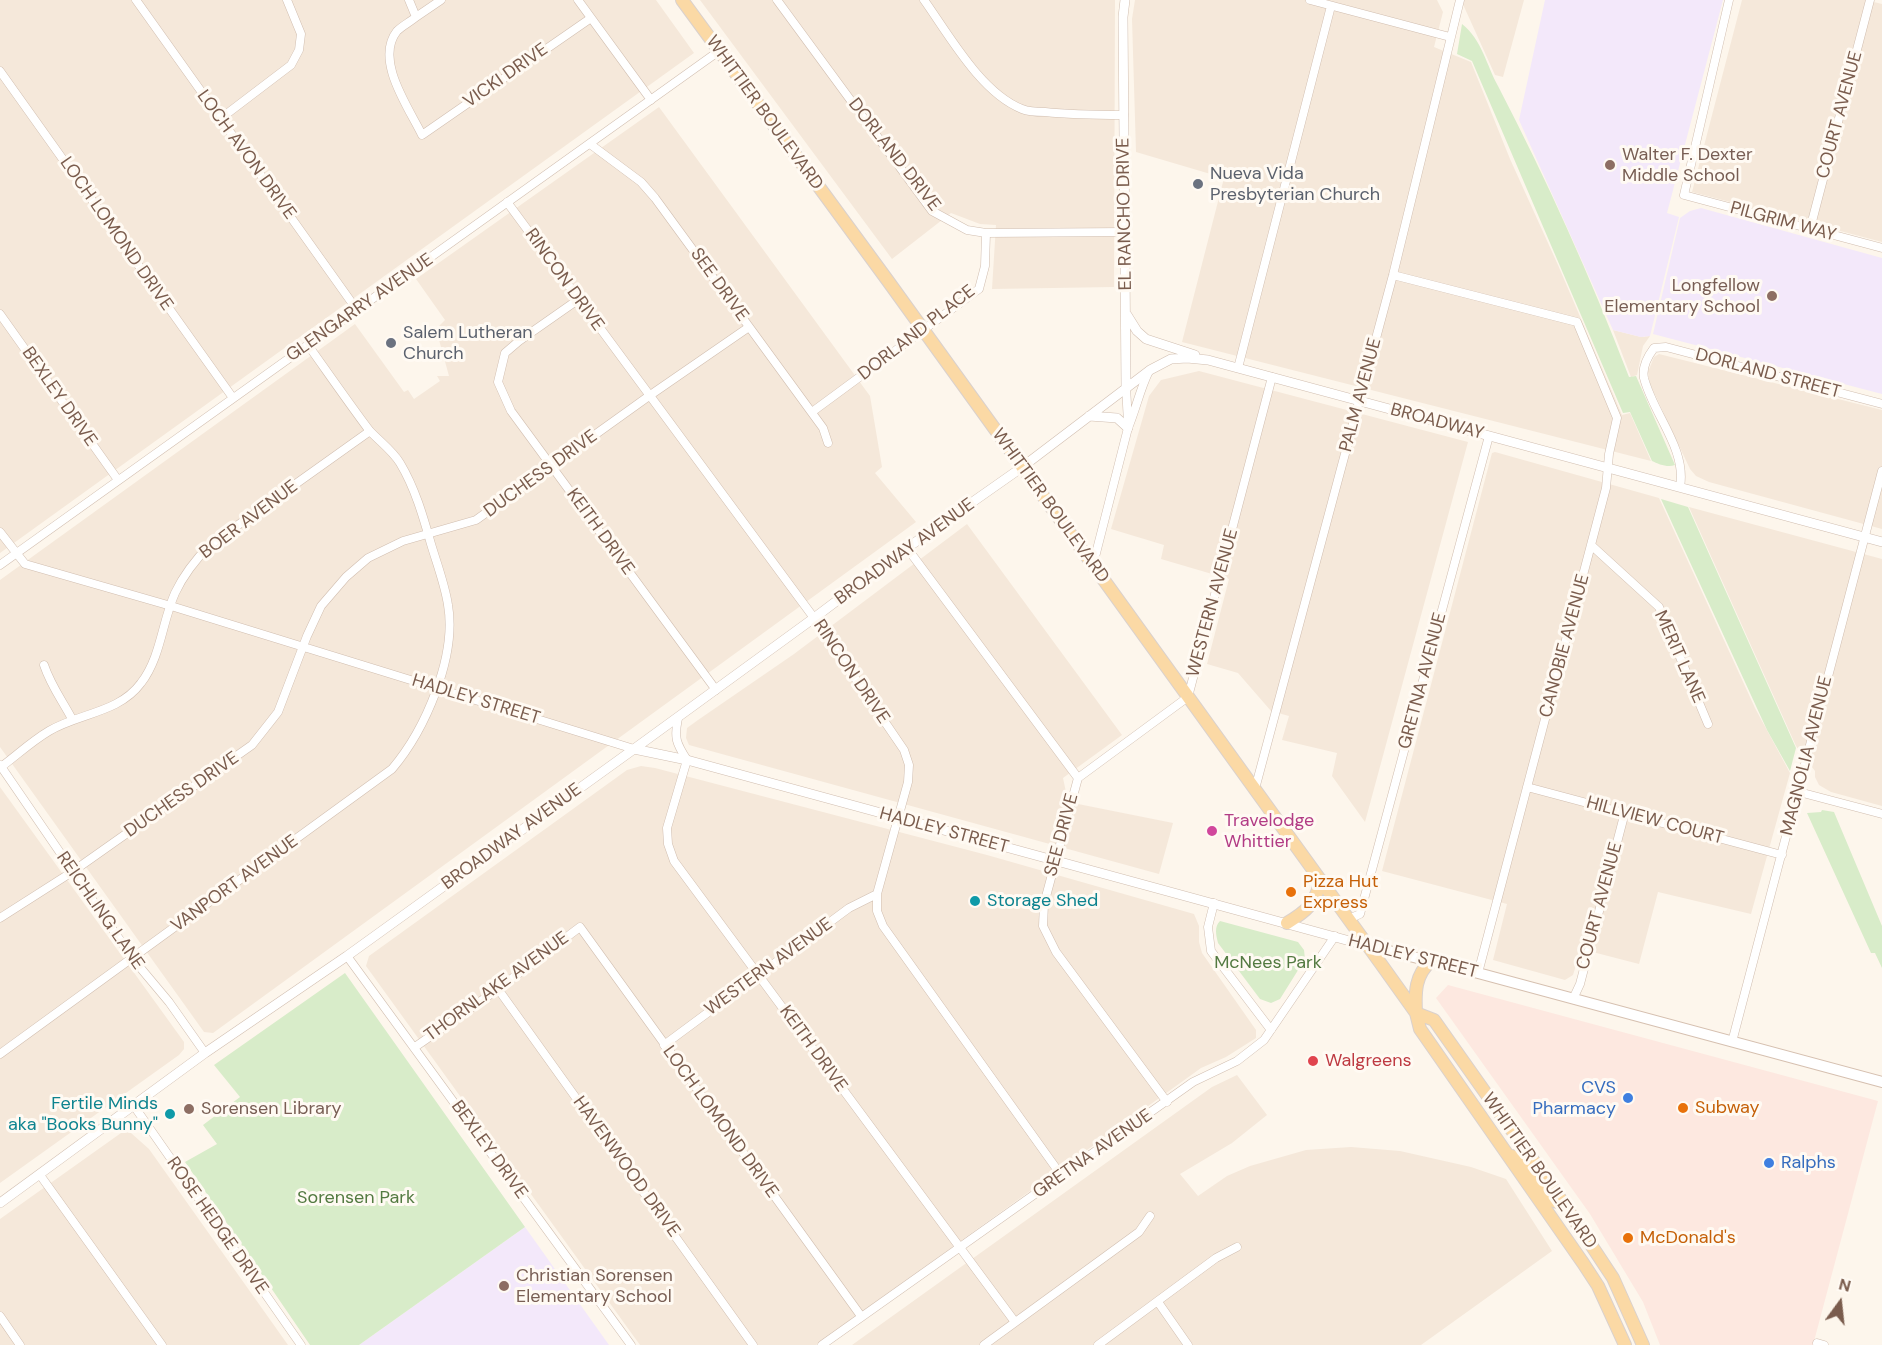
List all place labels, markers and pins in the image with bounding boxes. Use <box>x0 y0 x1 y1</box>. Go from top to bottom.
place label: Walter F. Dexter Middle School <box>1622 144 1753 186</box>
marker: Walter F. Dexter Middle School <box>1603 158 1617 172</box>
place label: Nueva Vida Presbyterian Church <box>1210 163 1380 206</box>
marker: Nueva Vida Presbyterian Church <box>1191 177 1205 191</box>
place label: Longfellow Elementary School <box>1604 275 1760 318</box>
marker: Longfellow Elementary School <box>1765 289 1779 303</box>
place label: Salem Lutheran Church <box>403 322 533 364</box>
marker: Salem Lutheran Church <box>384 336 398 350</box>
place label: Travelodge Whittier <box>1224 810 1314 852</box>
marker: Travelodge Whittier <box>1205 824 1219 838</box>
place label: Pizza Hut Express <box>1303 871 1378 914</box>
marker: Pizza Hut Express <box>1284 885 1298 899</box>
place label: Storage Shed <box>987 890 1098 912</box>
marker: Storage Shed <box>968 894 982 908</box>
place label: Walgreens <box>1325 1050 1412 1072</box>
marker: Walgreens <box>1306 1054 1320 1068</box>
place label: CVS Pharmacy <box>1533 1077 1616 1120</box>
marker: CVS Pharmacy <box>1621 1091 1635 1105</box>
place label: Fertile Minds aka "Books Bunny" <box>8 1093 158 1136</box>
place label: Subway <box>1695 1097 1760 1119</box>
place label: Sorensen Library <box>201 1098 342 1120</box>
marker: Subway <box>1676 1101 1690 1115</box>
marker: Sorensen Library <box>182 1102 196 1116</box>
marker: Fertile Minds aka "Books Bunny" <box>163 1107 177 1121</box>
place label: Ralphs <box>1781 1152 1836 1174</box>
marker: Ralphs <box>1762 1156 1776 1170</box>
place label: McDonald's <box>1640 1227 1736 1249</box>
marker: McDonald's <box>1621 1231 1635 1245</box>
place label: Christian Sorensen Elementary School <box>516 1265 673 1308</box>
marker: Christian Sorensen Elementary School <box>497 1279 511 1293</box>

